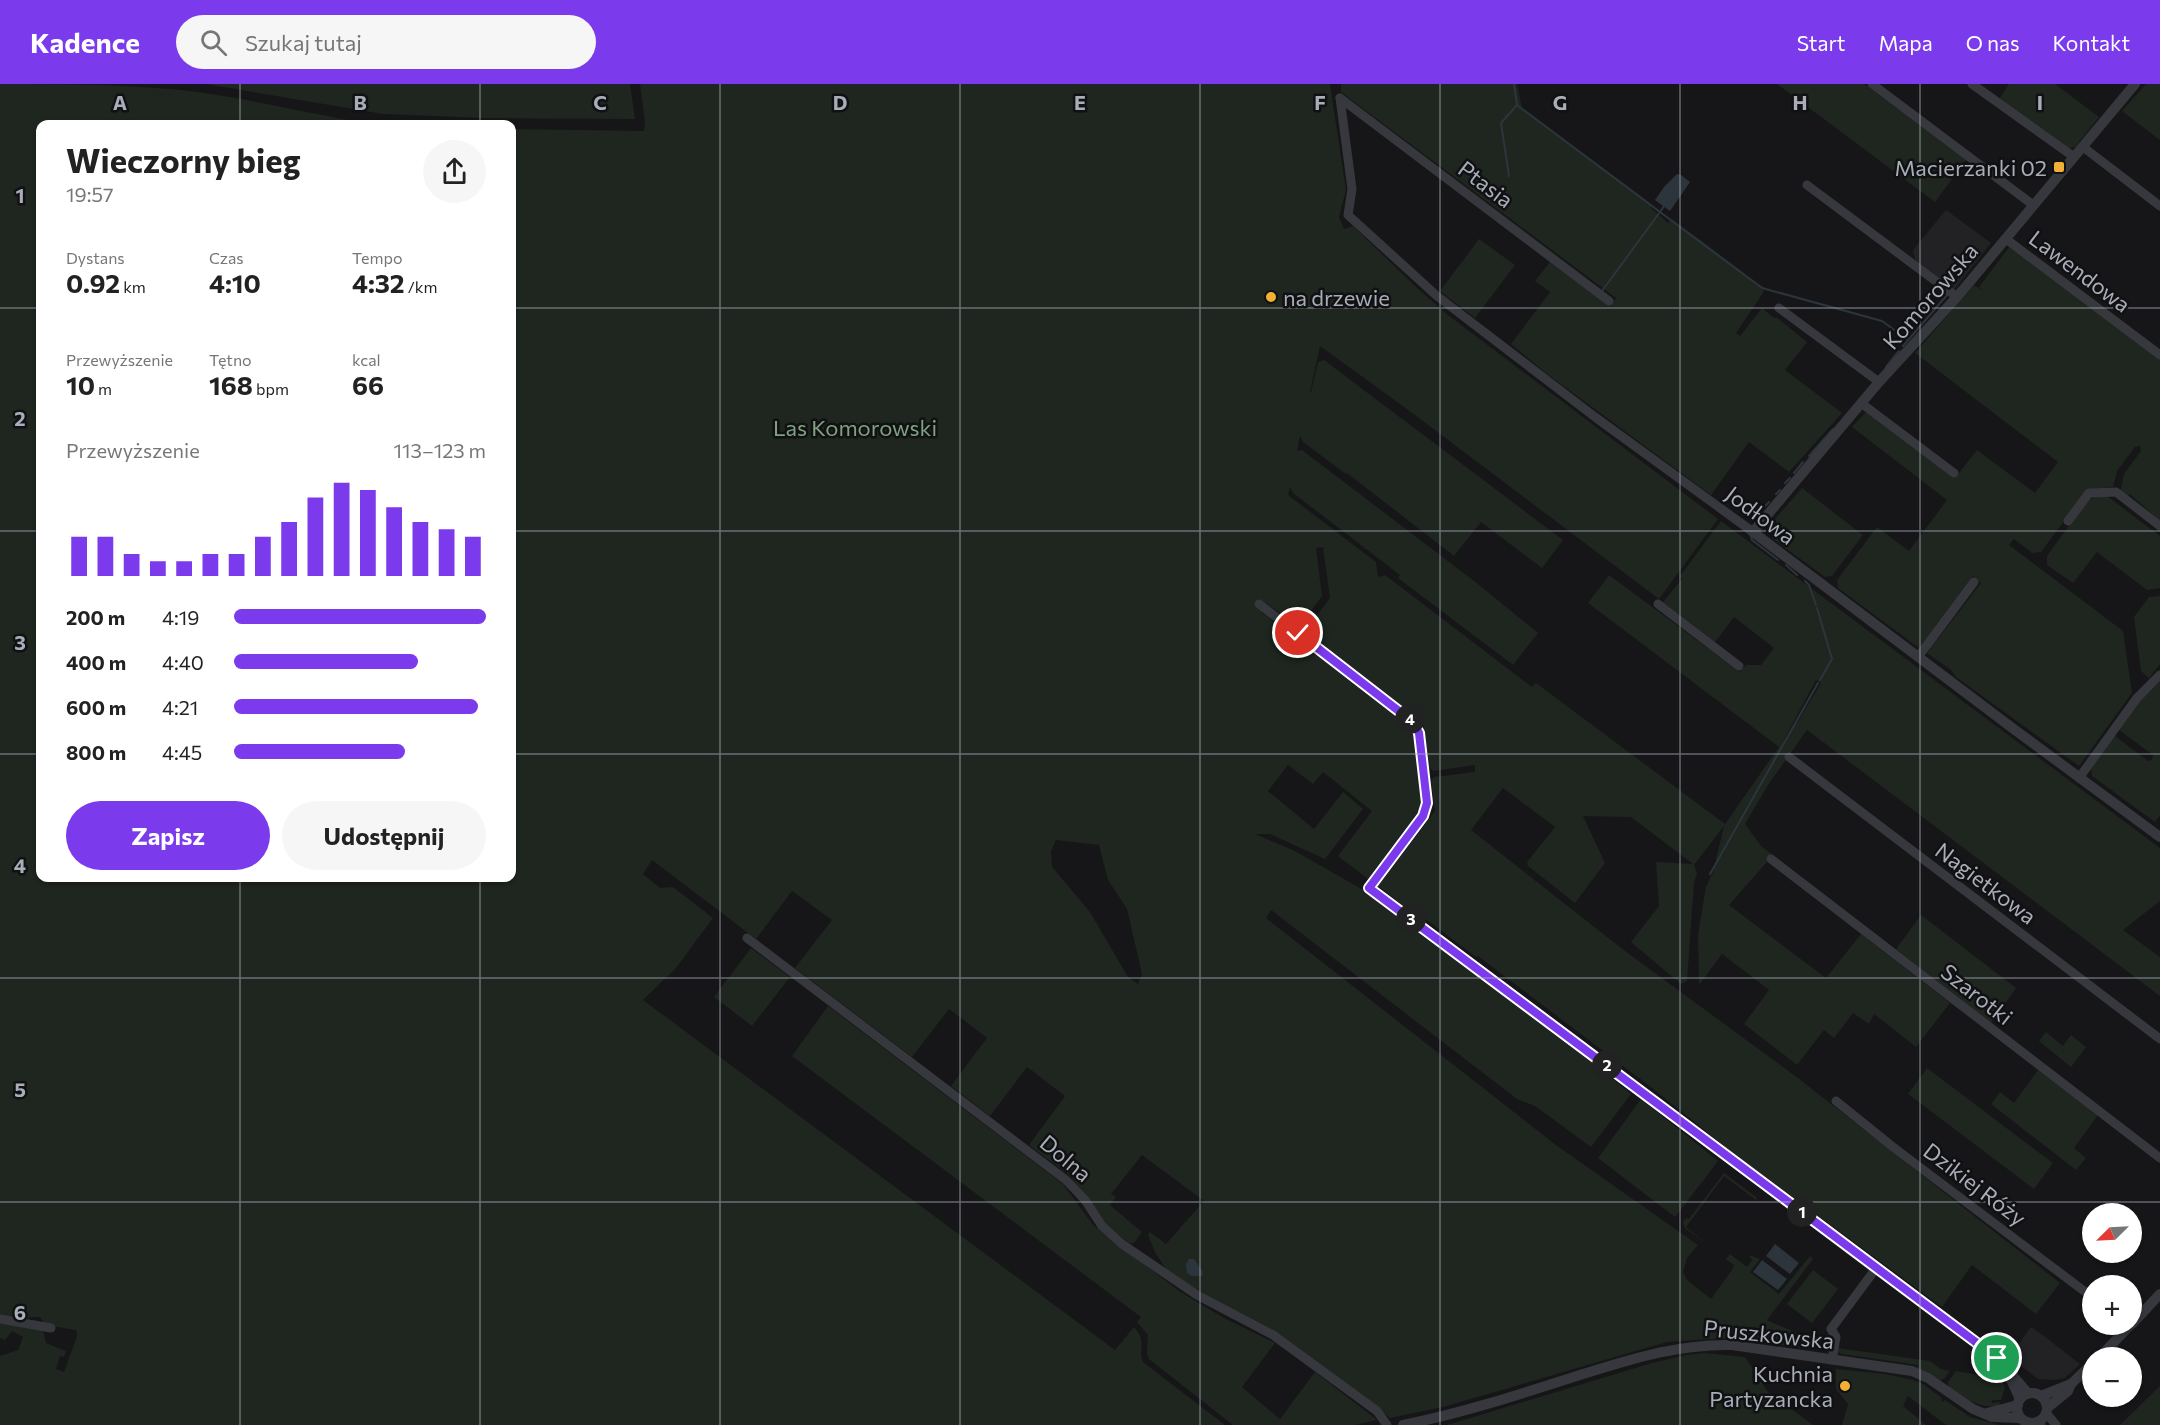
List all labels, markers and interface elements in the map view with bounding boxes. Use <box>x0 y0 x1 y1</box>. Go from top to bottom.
search box <box>176 15 596 69</box>
text: Kadence <box>30 25 140 59</box>
icon: search <box>197 26 230 59</box>
text: Szukaj tutaj <box>245 29 362 56</box>
text: Start <box>1797 30 1845 55</box>
text: Mapa <box>1878 30 1933 55</box>
text: O nas <box>1966 30 2019 55</box>
text: Kontakt <box>2052 30 2130 55</box>
text: A <box>113 90 127 114</box>
text: B <box>353 90 367 114</box>
text: C <box>593 90 607 114</box>
text: D <box>833 90 847 114</box>
text: E <box>1074 90 1086 114</box>
text: F <box>1314 90 1326 114</box>
text: G <box>1553 90 1567 114</box>
text: H <box>1793 90 1808 114</box>
text: I <box>2037 90 2043 114</box>
text: Wieczorny bieg <box>66 139 301 180</box>
button: share <box>423 140 486 203</box>
place label: Macierzanki 02 <box>1894 154 2047 181</box>
street label: Ptasia <box>1453 155 1519 213</box>
marker: Macierzanki 02 <box>2052 160 2066 174</box>
text: 19:57 <box>66 182 113 206</box>
text: 1 <box>15 183 25 207</box>
street label: Lawendowa <box>2024 224 2136 318</box>
street label: Komorowska <box>1877 237 1983 355</box>
text: Dystans <box>66 248 125 267</box>
text: Czas <box>209 248 244 267</box>
text: Tempo <box>352 248 402 267</box>
text: 0.92 <box>66 267 120 298</box>
text: 4:10 <box>209 267 261 298</box>
text: 4:32 <box>352 267 405 298</box>
text: km <box>120 277 146 296</box>
text: /km <box>405 277 437 296</box>
place label: na drzewie <box>1283 284 1390 311</box>
marker: na drzewie <box>1264 290 1278 304</box>
text: Przewyższenie <box>66 350 173 369</box>
text: Tętno <box>209 350 252 369</box>
text: kcal <box>352 350 381 369</box>
text: 10 <box>66 369 95 400</box>
text: 168 <box>209 369 253 400</box>
text: 66 <box>352 369 384 400</box>
text: m <box>95 379 112 398</box>
text: bpm <box>253 379 289 398</box>
text: 2 <box>14 406 26 430</box>
park label: Las Komorowski <box>773 414 937 441</box>
text: Przewyższenie <box>66 438 200 462</box>
text: 113–123 m <box>393 438 486 462</box>
street label: Jodłowa <box>1721 480 1801 550</box>
text: 200 m <box>66 605 125 629</box>
text: 4:19 <box>162 605 199 629</box>
pin <box>1272 607 1323 658</box>
icon: check <box>1281 616 1314 649</box>
text: 3 <box>14 630 26 654</box>
text: 400 m <box>66 650 126 674</box>
text: 4:40 <box>162 650 204 674</box>
text: 600 m <box>66 695 126 719</box>
text: 4:21 <box>162 695 198 719</box>
pin: 4 <box>1395 704 1425 734</box>
text: 4 <box>1405 709 1415 728</box>
text: 800 m <box>66 740 126 764</box>
text: 4:45 <box>162 740 202 764</box>
button: Zapisz <box>66 801 270 870</box>
button: Udostępnij <box>282 801 486 870</box>
street label: Nagietkowa <box>1930 836 2042 930</box>
text: 4 <box>14 853 26 877</box>
pin: 3 <box>1396 904 1426 934</box>
text: 3 <box>1406 909 1416 928</box>
street label: Szarotki <box>1936 958 2018 1030</box>
pin: 2 <box>1592 1050 1622 1080</box>
text: 2 <box>1602 1055 1612 1074</box>
text: 5 <box>14 1077 26 1101</box>
street label: Dolna <box>1035 1129 1097 1187</box>
street label: Dzikiej Róży <box>1918 1137 2032 1231</box>
pin: 1 <box>1787 1197 1817 1227</box>
text: 1 <box>1798 1202 1806 1221</box>
north arrow <box>2082 1203 2142 1263</box>
map controls <box>2082 1203 2142 1407</box>
button: + <box>2082 1275 2142 1335</box>
text: 6 <box>14 1300 26 1324</box>
street label: Pruszkowska <box>1702 1314 1836 1354</box>
pin <box>1971 1332 2022 1383</box>
icon: arrive <box>1980 1341 2013 1374</box>
button: − <box>2082 1347 2142 1407</box>
place label: Kuchnia Partyzancka <box>1709 1360 1833 1412</box>
marker: Kuchnia Partyzancka <box>1838 1379 1852 1393</box>

